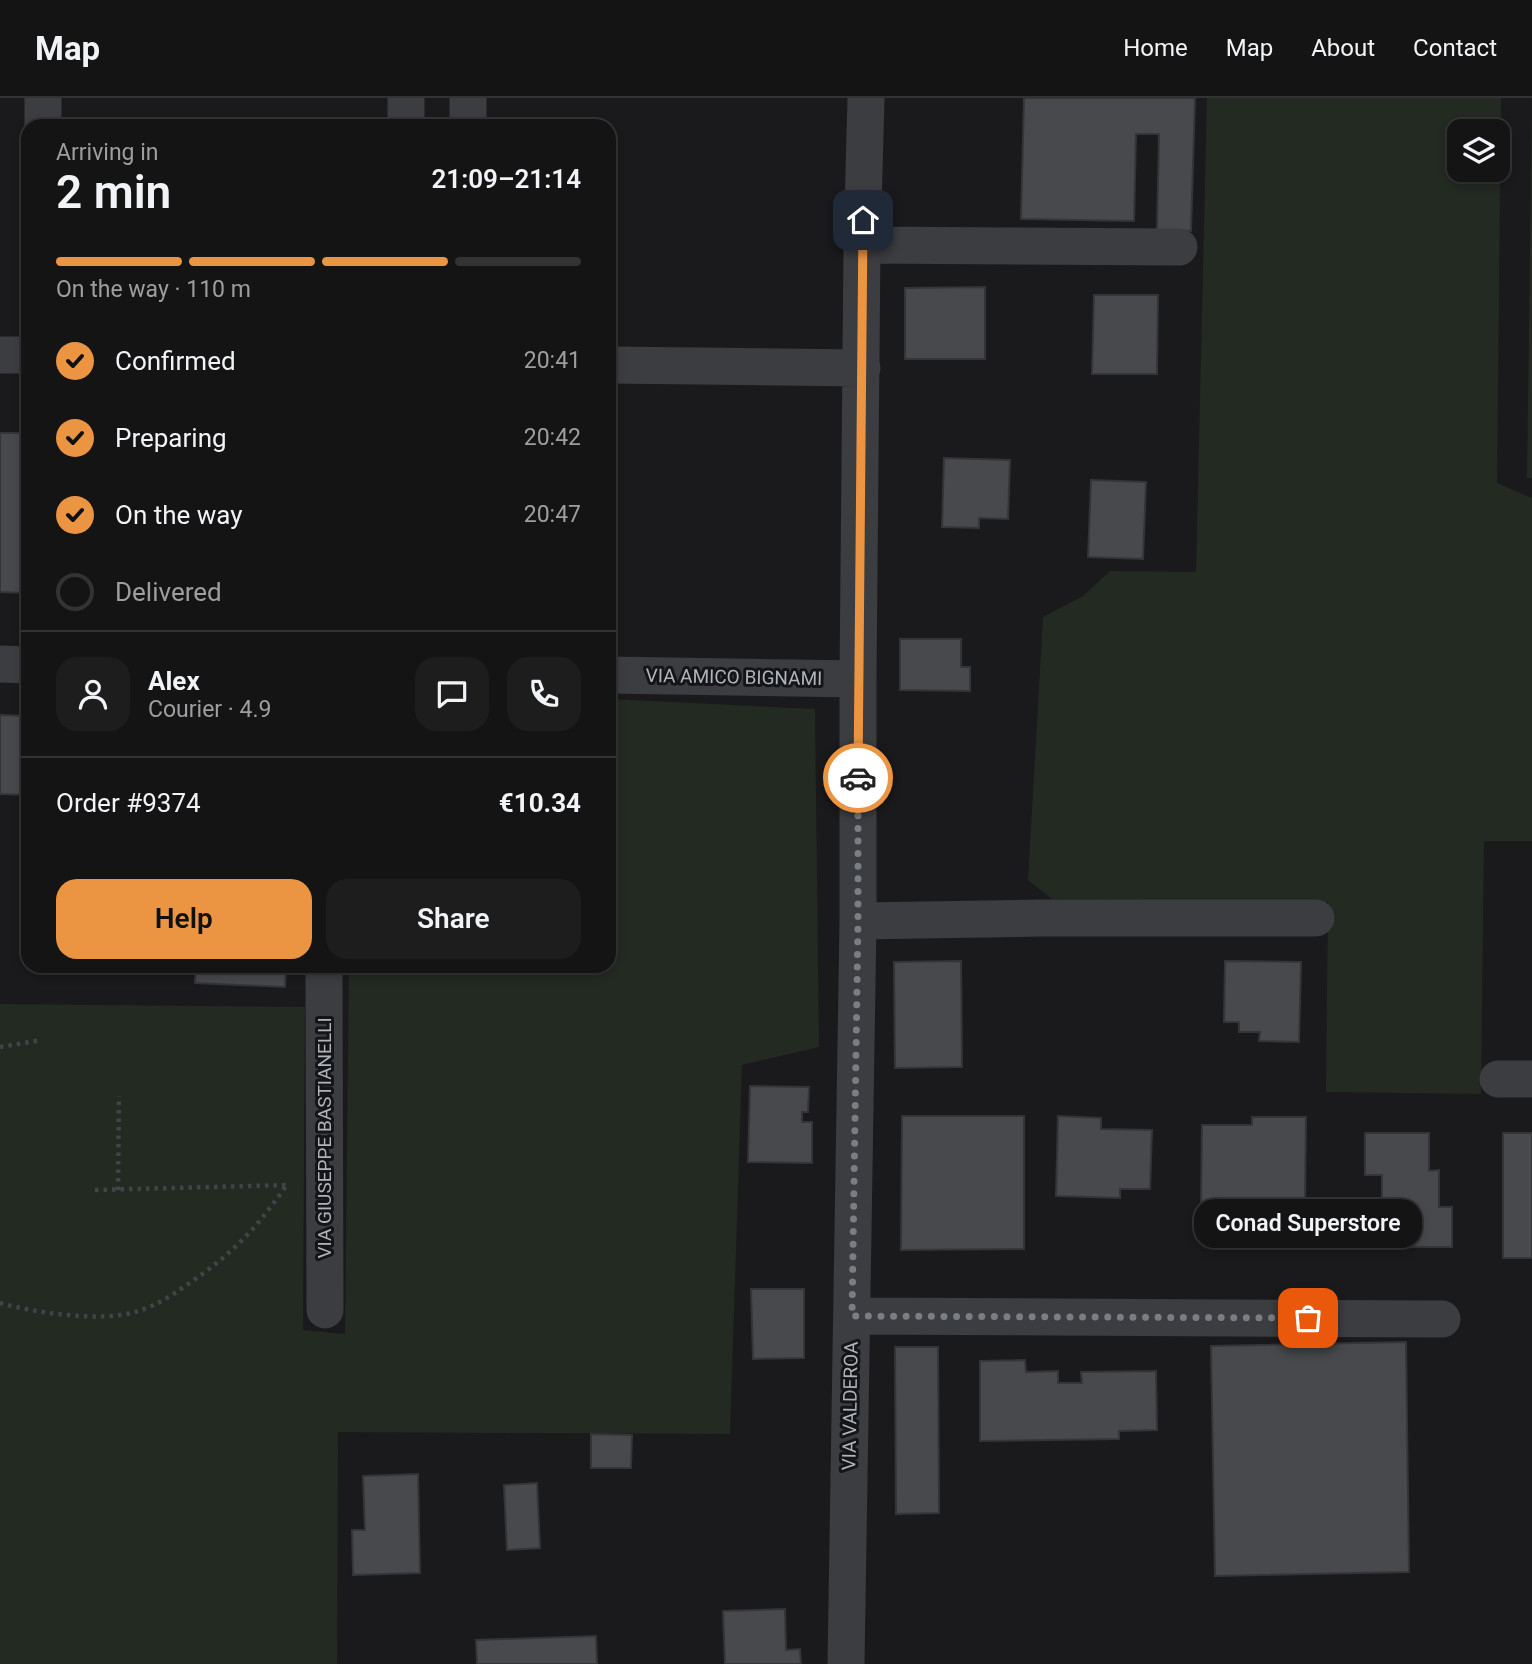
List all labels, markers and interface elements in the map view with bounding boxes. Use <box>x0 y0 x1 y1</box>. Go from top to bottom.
text: Map <box>35 29 100 68</box>
text: Home <box>1123 34 1188 62</box>
text: Map <box>1226 34 1273 62</box>
text: About <box>1311 34 1375 62</box>
text: Contact <box>1413 34 1497 62</box>
map controls <box>1447 119 1510 182</box>
button: layers <box>1447 119 1510 182</box>
text: Arriving in <box>56 139 159 166</box>
text: 21:09–21:14 <box>431 164 581 194</box>
text: 2 min <box>56 165 171 219</box>
pin <box>833 190 893 250</box>
icon: home <box>844 201 882 239</box>
text: On the way · 110 m <box>56 276 251 303</box>
icon: check <box>56 342 94 380</box>
text: Confirmed <box>115 346 236 376</box>
text: 20:41 <box>524 347 581 374</box>
icon: check <box>56 419 94 457</box>
text: Preparing <box>115 423 227 453</box>
text: 20:42 <box>524 424 581 451</box>
icon: check <box>56 496 94 534</box>
text: On the way <box>115 500 243 530</box>
text: 20:47 <box>524 501 581 528</box>
text: Delivered <box>115 577 222 607</box>
button: person <box>56 657 130 731</box>
button: chat <box>415 657 489 731</box>
button: phone <box>507 657 581 731</box>
street label: VIA AMICO BIGNAMI <box>645 664 823 690</box>
text: Alex <box>148 666 200 696</box>
text: Courier · 4.9 <box>148 696 271 723</box>
courier <box>823 743 893 813</box>
icon: car <box>839 759 877 797</box>
text: Order #9374 <box>56 788 201 818</box>
text: €10.34 <box>499 788 581 818</box>
button: Help <box>56 879 312 959</box>
button: Share <box>326 879 581 959</box>
street label: VIA GIUSEPPE BASTIANELLI <box>313 1017 336 1259</box>
callout: Conad Superstore <box>1194 1199 1422 1248</box>
text: Conad Superstore <box>1215 1210 1401 1237</box>
pin <box>1278 1288 1338 1348</box>
icon: bag <box>1289 1299 1327 1337</box>
street label: VIA VALDEROA <box>837 1341 863 1471</box>

